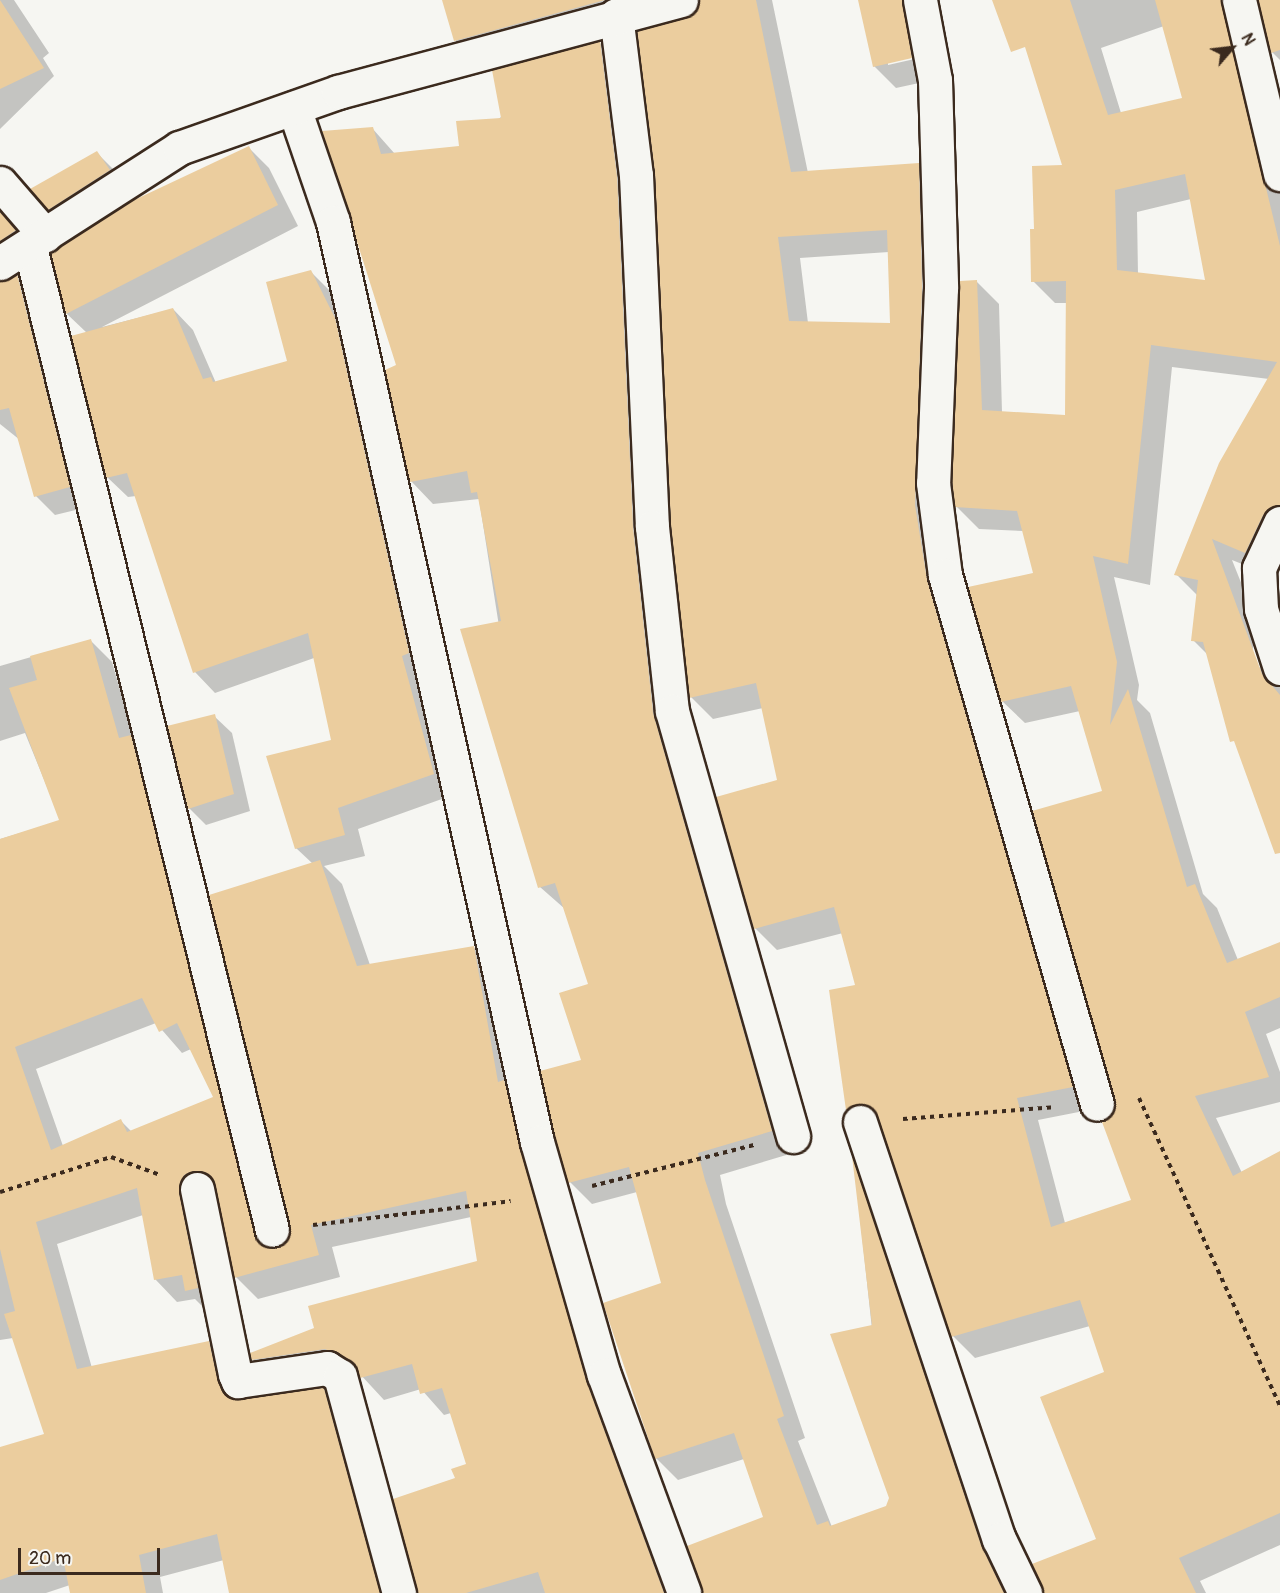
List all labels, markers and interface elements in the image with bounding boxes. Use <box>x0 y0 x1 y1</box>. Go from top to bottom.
north arrow <box>1202 18 1262 78</box>
text: N <box>1237 30 1259 49</box>
scale bar <box>21 1536 164 1574</box>
text: 20 m <box>29 1547 71 1570</box>

